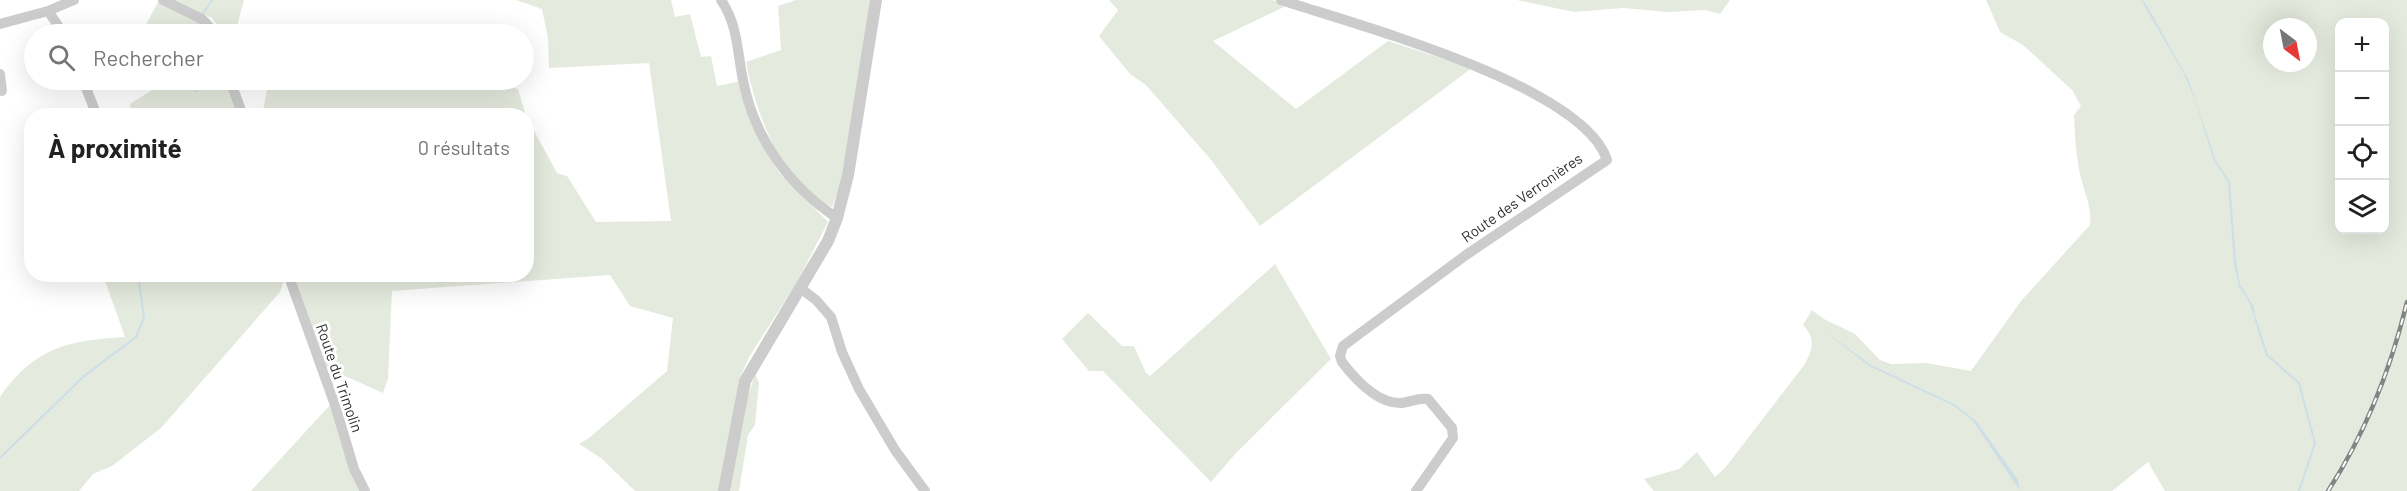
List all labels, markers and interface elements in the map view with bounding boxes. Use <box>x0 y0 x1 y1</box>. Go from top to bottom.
north arrow <box>2263 18 2317 72</box>
map controls <box>2335 18 2389 234</box>
button: + <box>2335 18 2389 72</box>
search box <box>24 24 534 90</box>
icon: search <box>45 41 78 74</box>
text: Rechercher <box>93 44 204 70</box>
button: − <box>2335 72 2389 126</box>
button: locate <box>2335 126 2389 180</box>
text: À proximité <box>48 132 182 163</box>
text: 0 résultats <box>418 135 510 159</box>
street label: Route des Verronières <box>1458 149 1585 246</box>
button: layers <box>2335 180 2389 234</box>
street label: Route du Trimolin <box>313 321 367 434</box>

